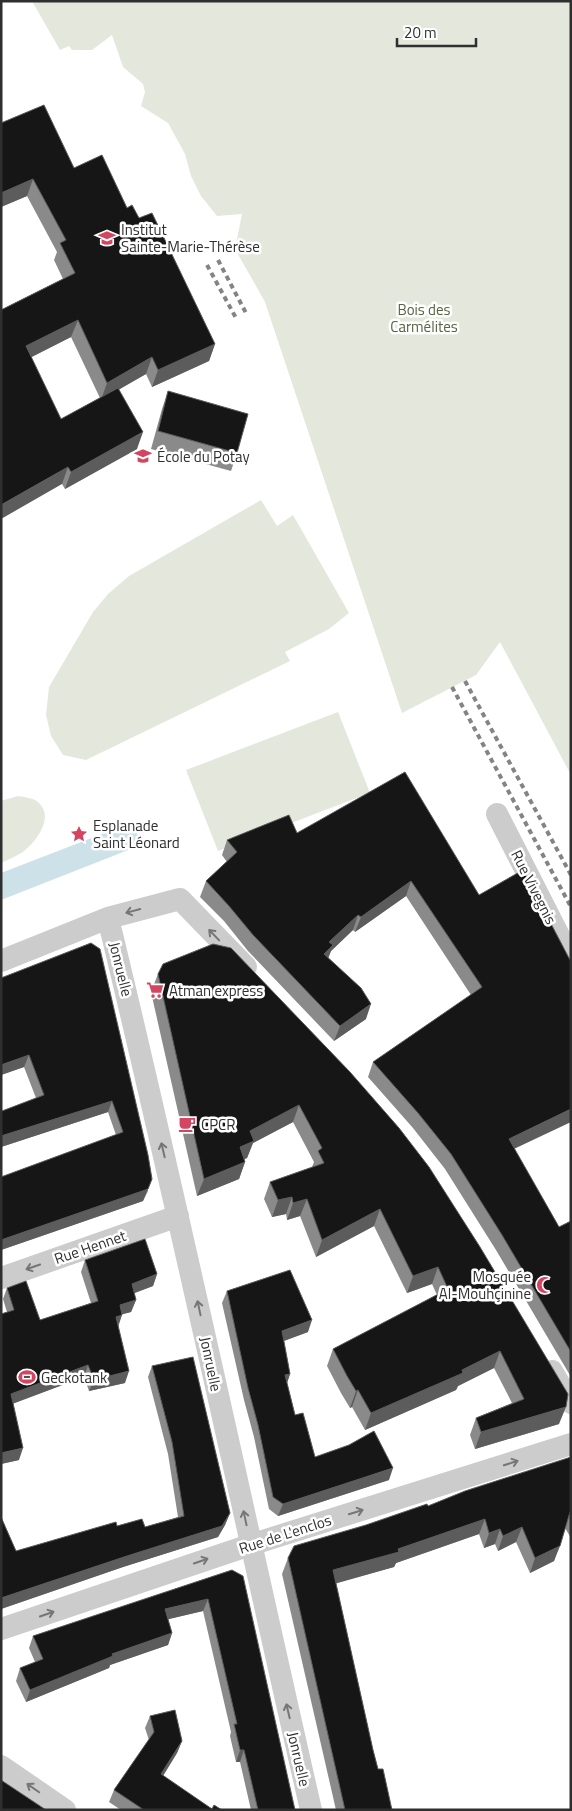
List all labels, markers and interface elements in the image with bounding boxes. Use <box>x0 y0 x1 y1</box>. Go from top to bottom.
scale bar <box>397 15 476 47</box>
text: 20 m <box>404 21 437 44</box>
place label: Institut Sainte-Marie-Thérèse <box>121 218 260 258</box>
school or university icon: Institut Sainte-Marie-Thérèse <box>97 228 117 248</box>
park label: Bois des Carmélites <box>390 298 458 338</box>
place label: École du Potay <box>157 445 250 468</box>
school or university icon: École du Potay <box>133 446 153 466</box>
place label: Esplanade Saint Léonard <box>93 814 180 854</box>
place icon: Esplanade Saint Léonard <box>69 824 89 844</box>
street label: Rue Vivegnis <box>505 846 563 928</box>
one-way arrow <box>125 907 141 917</box>
one-way arrow <box>208 929 220 941</box>
street label: Jonruelle <box>103 939 139 999</box>
place label: Atman express <box>169 979 263 1002</box>
supermarket icon: Atman express <box>145 980 165 1000</box>
place label: CPCR <box>201 1113 235 1136</box>
cafe icon: CPCR <box>177 1114 197 1134</box>
one-way arrow <box>158 1142 167 1158</box>
street label: Rue Hennet <box>51 1224 130 1270</box>
one-way arrow <box>26 1263 41 1272</box>
place label: Mosquée Al-Mouhçinine <box>439 1265 531 1305</box>
mosque icon: Mosquée Al-Mouhçinine <box>535 1275 555 1295</box>
one-way arrow <box>193 1301 203 1317</box>
street label: Jonruelle <box>194 1334 228 1394</box>
place label: Geckotank <box>41 1366 107 1389</box>
sports icon: Geckotank <box>17 1367 37 1387</box>
one-way arrow <box>503 1457 519 1467</box>
one-way arrow <box>348 1506 364 1516</box>
street label: Rue de L'enclos <box>236 1508 334 1560</box>
one-way arrow <box>240 1511 249 1527</box>
one-way arrow <box>193 1556 209 1566</box>
one-way arrow <box>39 1609 55 1618</box>
one-way arrow <box>283 1704 293 1720</box>
street label: Jonruelle <box>282 1729 316 1789</box>
one-way arrow <box>26 1783 40 1793</box>

